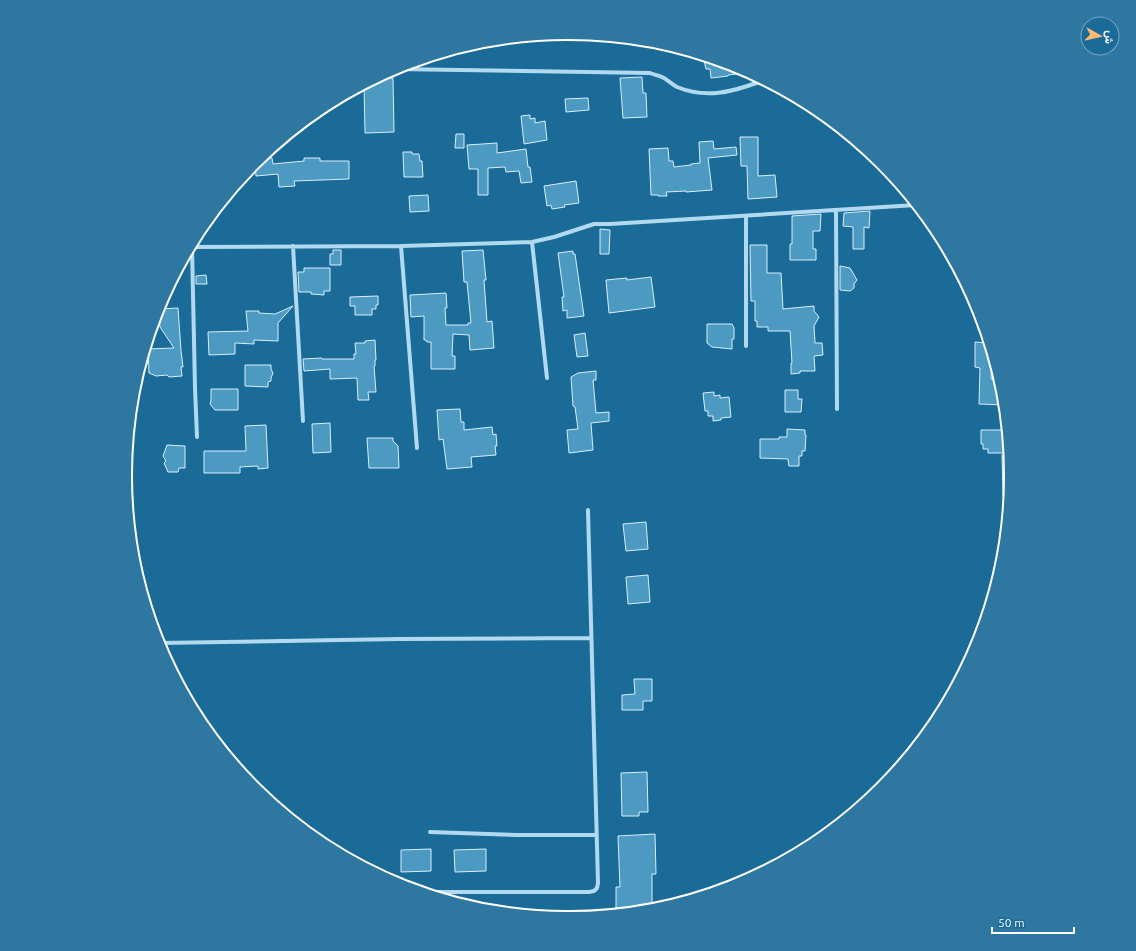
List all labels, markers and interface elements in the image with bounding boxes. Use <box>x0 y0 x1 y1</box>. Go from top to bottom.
north arrow <box>1080 16 1120 56</box>
text: ش <box>1102 30 1117 45</box>
scale bar <box>992 909 1074 935</box>
text: 50 m <box>998 916 1025 929</box>

